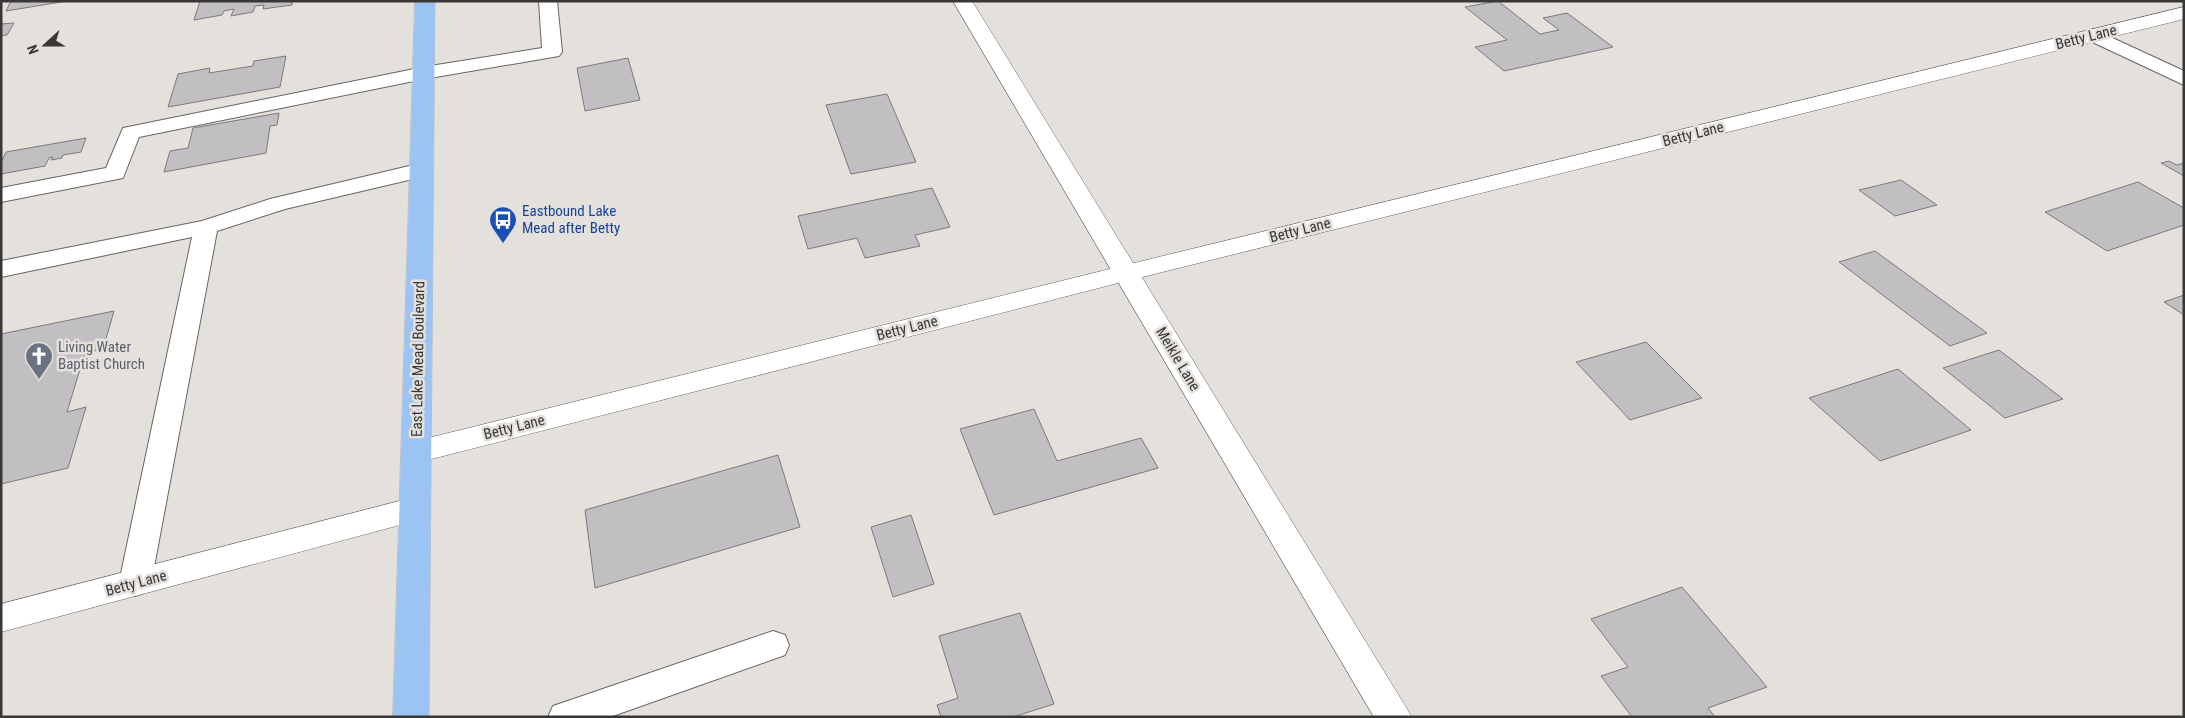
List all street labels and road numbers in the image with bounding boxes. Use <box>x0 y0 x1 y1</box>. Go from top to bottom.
street label: Betty Lane <box>2054 21 2118 53</box>
street label: Betty Lane <box>1661 118 1725 150</box>
street label: Betty Lane <box>1268 214 1332 246</box>
street label: East Lake Mead Boulevard <box>408 281 428 437</box>
street label: Betty Lane <box>875 312 939 344</box>
street label: Meikle Lane <box>1152 324 1204 394</box>
street label: Betty Lane <box>482 411 546 443</box>
street label: Betty Lane <box>104 566 168 600</box>

